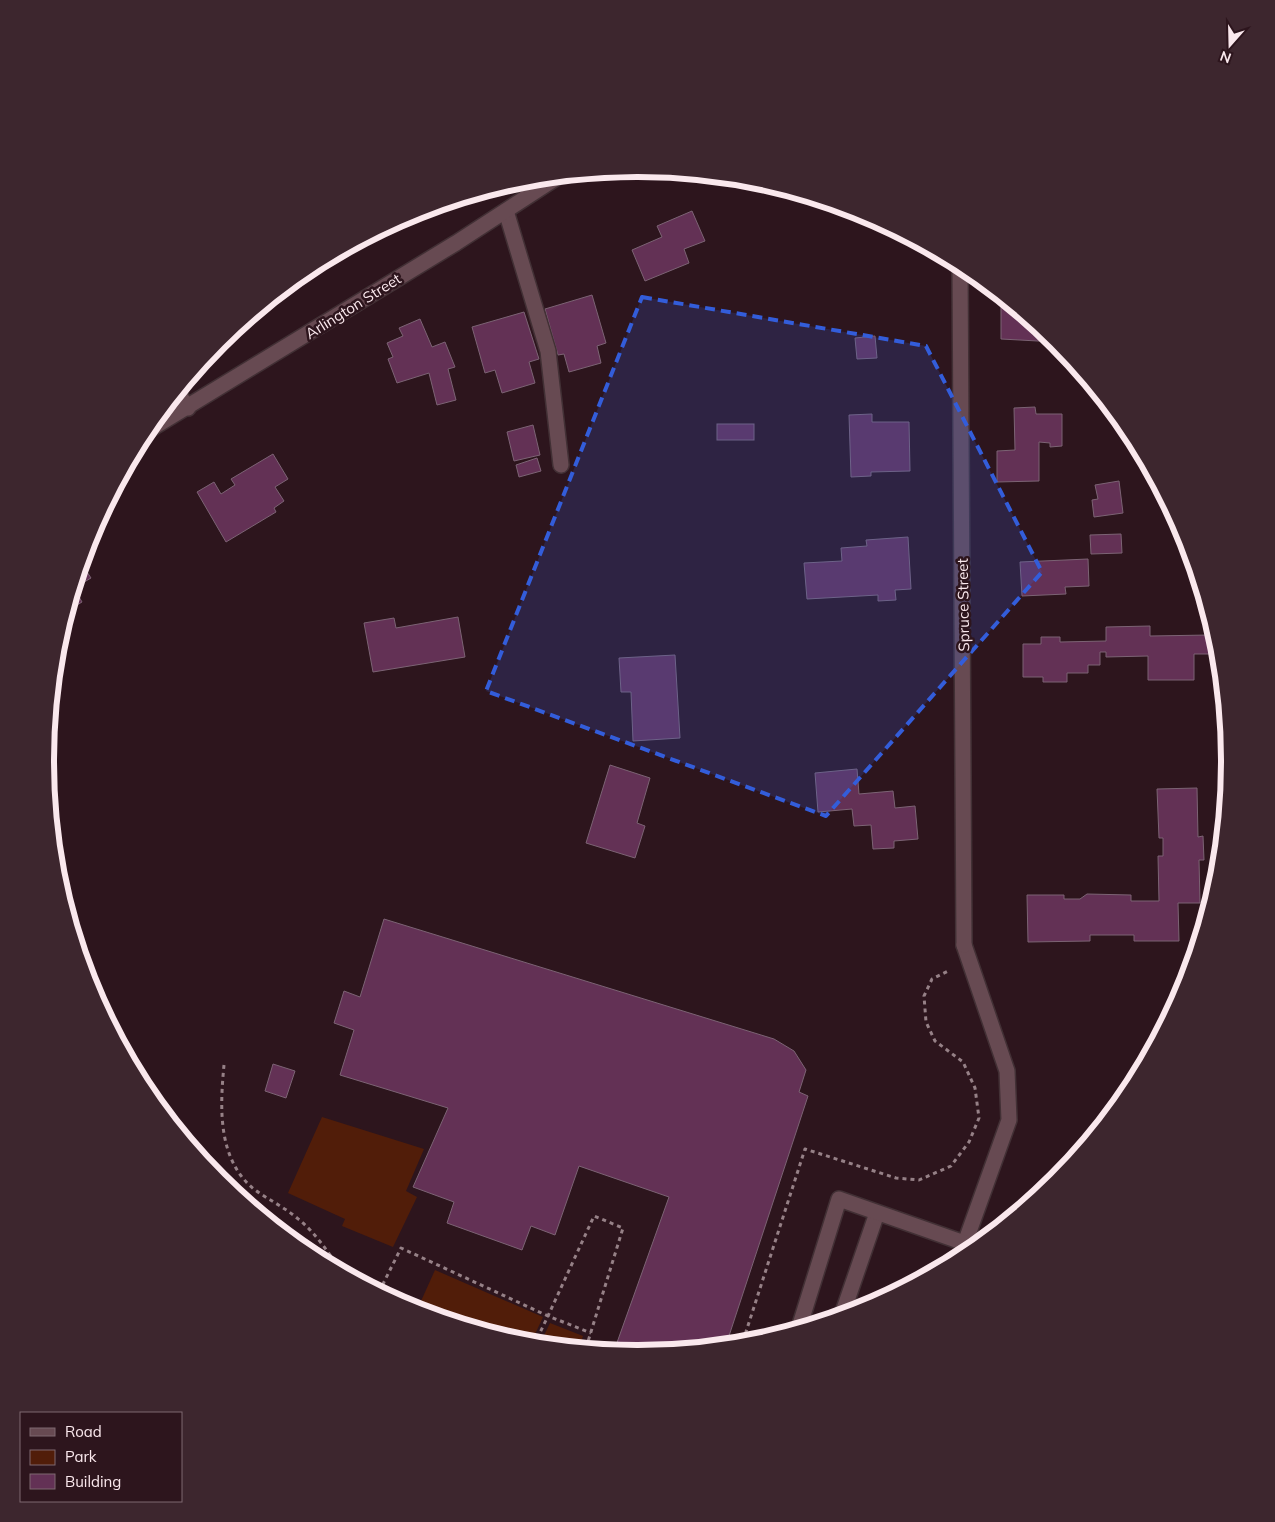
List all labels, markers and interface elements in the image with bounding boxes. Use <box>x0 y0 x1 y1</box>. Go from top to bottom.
north arrow <box>1205 20 1255 70</box>
text: N <box>1218 47 1234 67</box>
street label: Arlington Street <box>302 269 404 343</box>
street label: Spruce Street <box>953 558 973 652</box>
legend <box>20 1412 182 1502</box>
text: Road <box>65 1422 102 1441</box>
text: Park <box>65 1447 97 1466</box>
text: Building <box>65 1472 121 1491</box>

